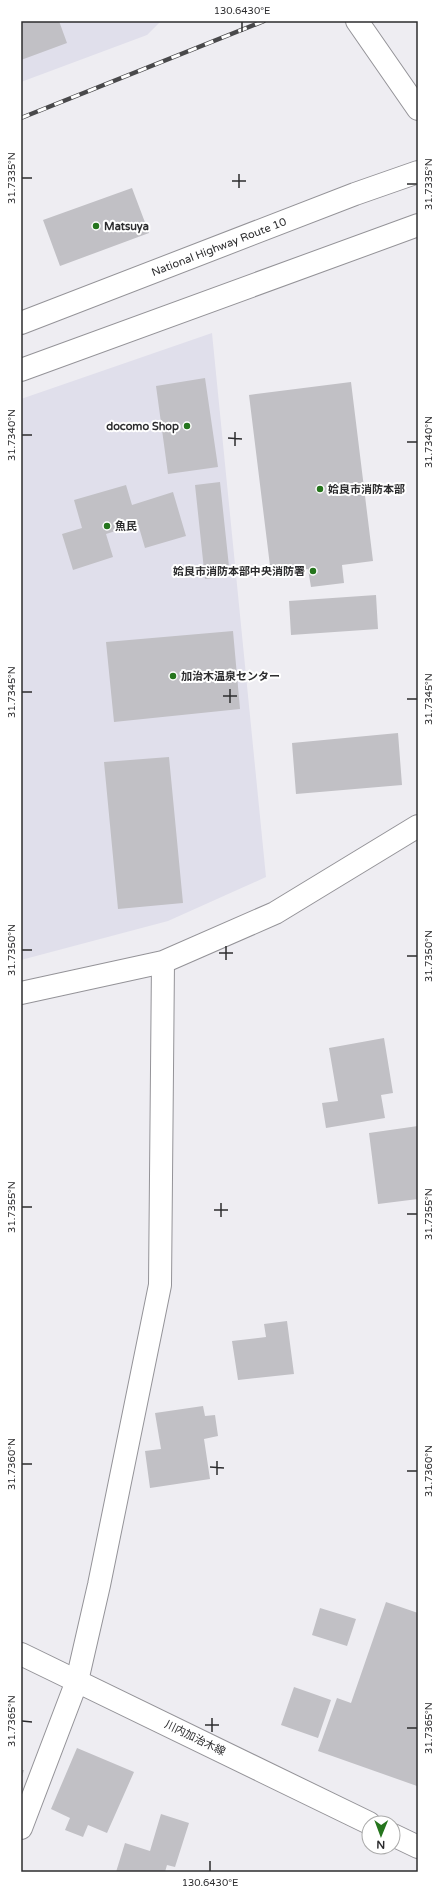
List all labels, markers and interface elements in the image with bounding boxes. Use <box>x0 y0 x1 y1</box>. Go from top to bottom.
text: 130.6430°E <box>214 5 270 17</box>
text: 31.7335°N <box>6 152 18 204</box>
text: 31.7335°N <box>423 158 435 210</box>
street label: National Highway Route 10 <box>150 215 288 279</box>
place label: Matsuya <box>104 220 149 234</box>
marker: Matsuya <box>91 221 101 231</box>
text: 31.7340°N <box>6 409 18 461</box>
text: 31.7340°N <box>423 416 435 468</box>
place label: docomo Shop <box>106 420 179 434</box>
marker: docomo Shop <box>182 421 192 431</box>
place label: 姶良市消防本部 <box>328 483 405 496</box>
marker: 姶良市消防本部 <box>315 484 325 494</box>
place label: 魚民 <box>115 520 137 533</box>
marker: 魚民 <box>102 521 112 531</box>
place label: 姶良市消防本部中央消防署 <box>173 565 305 578</box>
marker: 姶良市消防本部中央消防署 <box>308 566 318 576</box>
text: 31.7345°N <box>6 666 18 718</box>
place label: 加治木温泉センター <box>181 670 280 683</box>
marker: 加治木温泉センター <box>168 671 178 681</box>
text: 31.7345°N <box>423 673 435 725</box>
text: 31.7350°N <box>6 924 18 976</box>
text: 31.7350°N <box>423 930 435 982</box>
text: 31.7355°N <box>6 1181 18 1233</box>
text: 31.7355°N <box>423 1188 435 1240</box>
text: 31.7360°N <box>6 1438 18 1490</box>
text: 31.7360°N <box>423 1445 435 1497</box>
text: 31.7365°N <box>6 1695 18 1747</box>
text: 31.7365°N <box>423 1702 435 1754</box>
street label: 川内加治木線 <box>162 1718 228 1758</box>
north arrow <box>361 1815 401 1855</box>
text: N <box>376 1838 385 1851</box>
text: 130.6430°E <box>182 1877 238 1889</box>

